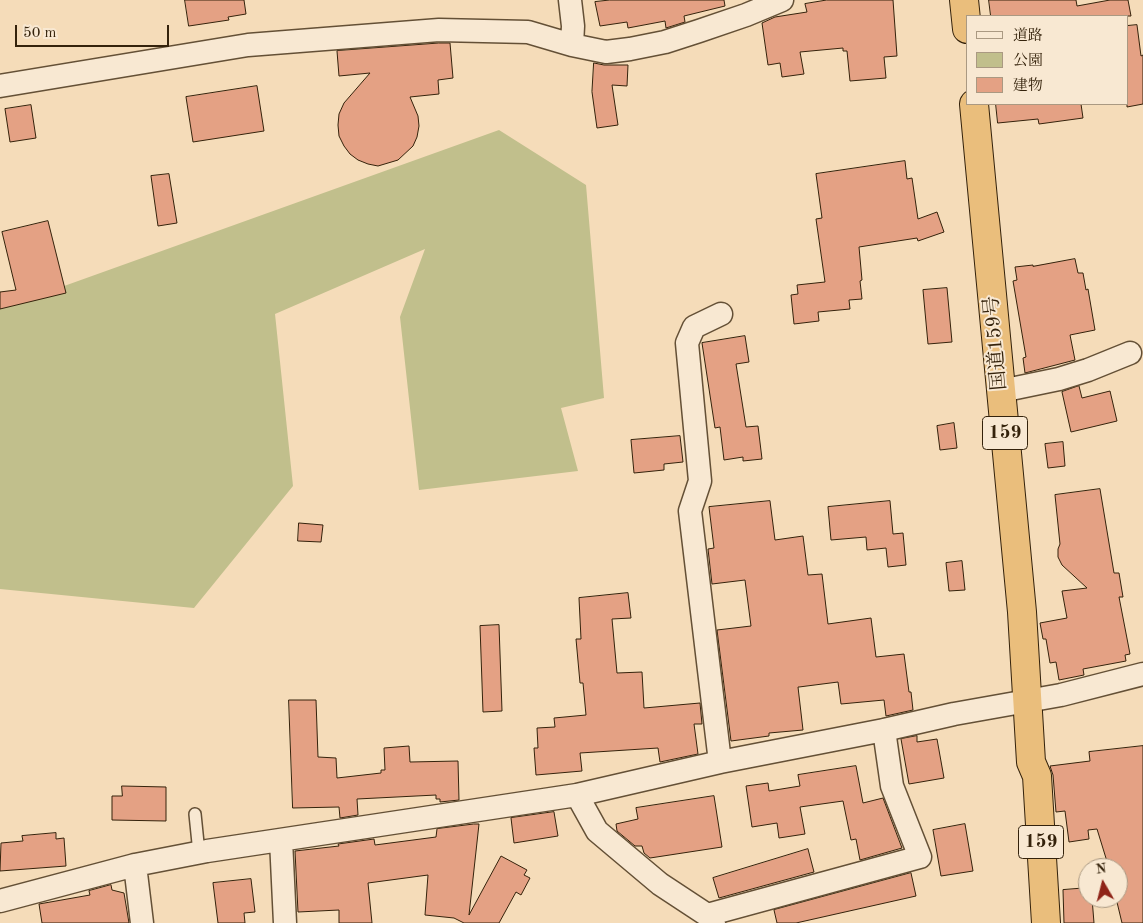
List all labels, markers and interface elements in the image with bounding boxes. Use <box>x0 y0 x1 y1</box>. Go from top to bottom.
scale bar <box>18 15 171 47</box>
legend <box>966 15 1128 105</box>
text: 50 m <box>23 26 57 41</box>
text: 道路 <box>1013 29 1043 44</box>
text: 公園 <box>1013 54 1043 69</box>
text: 建物 <box>1013 79 1043 94</box>
street label: 国道159号 <box>980 295 1012 391</box>
road number: 159 <box>982 416 1028 449</box>
road number: 159 <box>1018 826 1064 859</box>
north arrow <box>1078 858 1128 908</box>
text: N <box>1095 861 1107 877</box>

